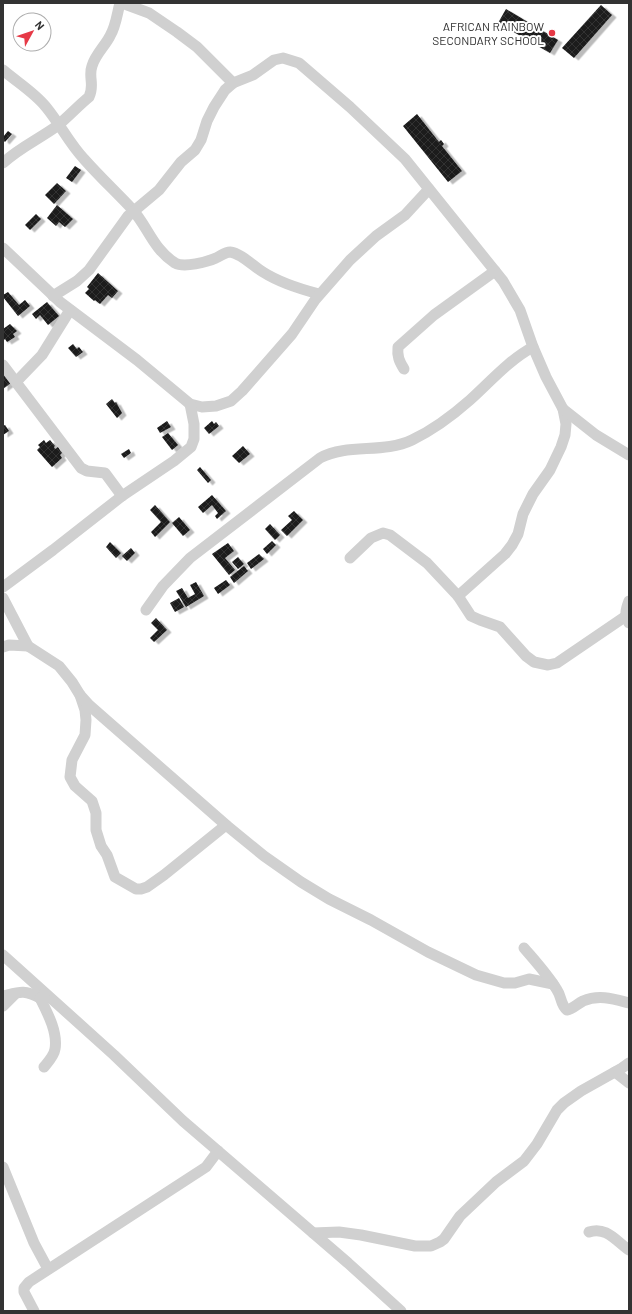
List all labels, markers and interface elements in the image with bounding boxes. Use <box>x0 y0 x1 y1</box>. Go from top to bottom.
north arrow <box>12 12 52 52</box>
text: N <box>33 18 47 32</box>
place label: AFRICAN RAINBOW SECONDARY SCHOOL <box>432 19 544 47</box>
marker: AFRICAN RAINBOW SECONDARY SCHOOL <box>547 28 557 38</box>

